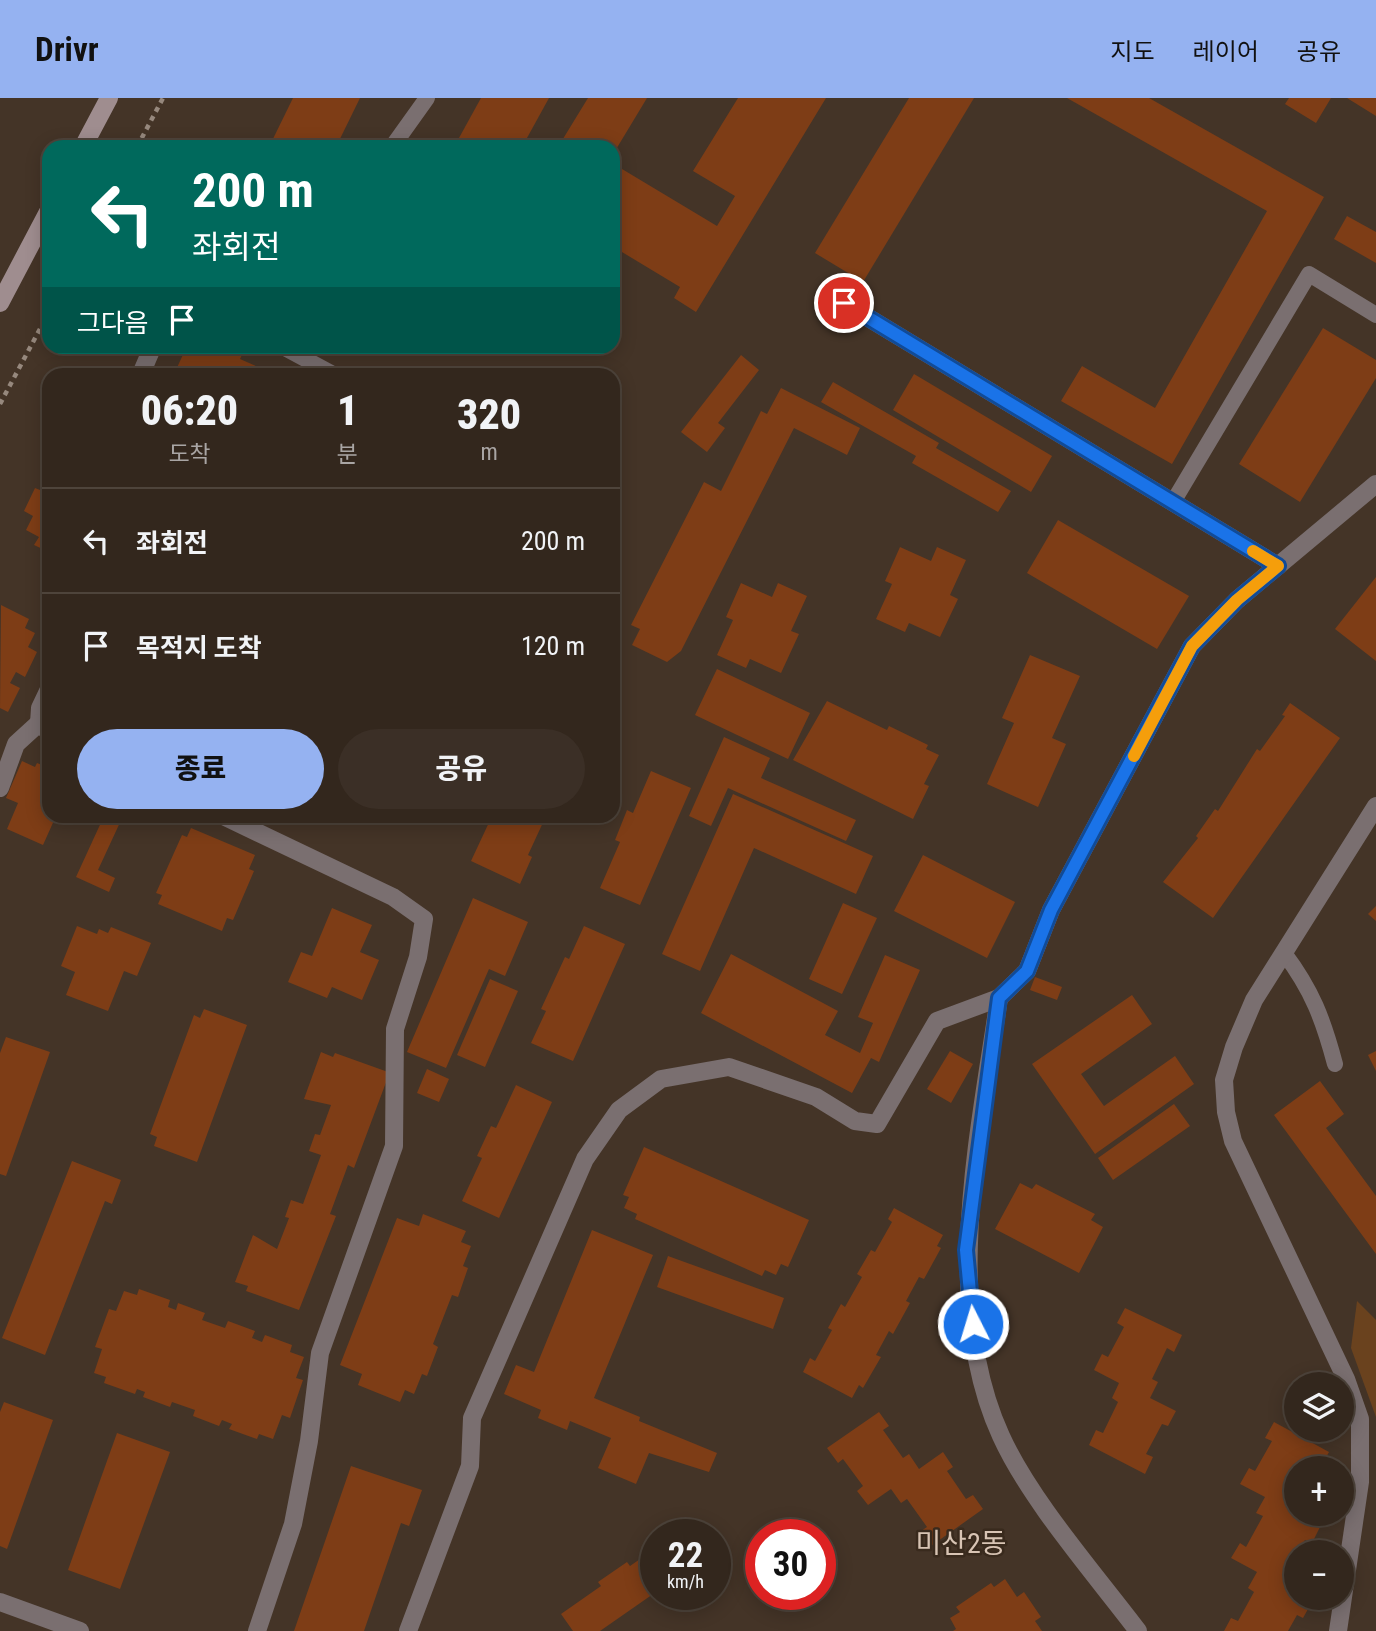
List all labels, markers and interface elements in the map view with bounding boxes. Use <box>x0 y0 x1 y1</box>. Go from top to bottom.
text: Drivr <box>35 30 99 69</box>
text: 지도 <box>1110 38 1155 66</box>
text: 레이어 <box>1193 38 1259 66</box>
text: 공유 <box>1297 38 1341 66</box>
text: 200 m <box>192 162 314 219</box>
icon: left <box>77 168 168 259</box>
text: 좌회전 <box>192 228 280 266</box>
pin <box>814 273 874 333</box>
icon: arrive <box>825 284 863 322</box>
icon: arrive <box>163 301 201 339</box>
text: 그다음 <box>77 308 149 338</box>
text: 06:20 <box>141 386 238 435</box>
text: 1 <box>337 386 358 435</box>
text: 320 <box>457 390 521 439</box>
text: m <box>480 439 498 466</box>
text: 도착 <box>168 441 211 468</box>
text: 분 <box>337 441 358 468</box>
icon: left <box>77 522 115 560</box>
text: 200 m <box>521 526 585 556</box>
text: 좌회전 <box>136 528 208 558</box>
icon: arrive <box>77 627 115 665</box>
text: 120 m <box>521 631 585 661</box>
text: 목적지 도착 <box>136 633 262 663</box>
button: 종료 <box>77 729 324 809</box>
button: 공유 <box>338 729 585 809</box>
position arrow <box>936 1287 1010 1361</box>
map controls <box>1284 1372 1354 1610</box>
button: layers <box>1284 1372 1354 1442</box>
button: + <box>1284 1456 1354 1526</box>
speed limit sign: 30 <box>745 1519 836 1610</box>
district label: 미산2동 <box>915 1527 1007 1560</box>
text: 22 <box>668 1535 703 1576</box>
button: − <box>1284 1540 1354 1610</box>
text: km/h <box>667 1571 704 1592</box>

